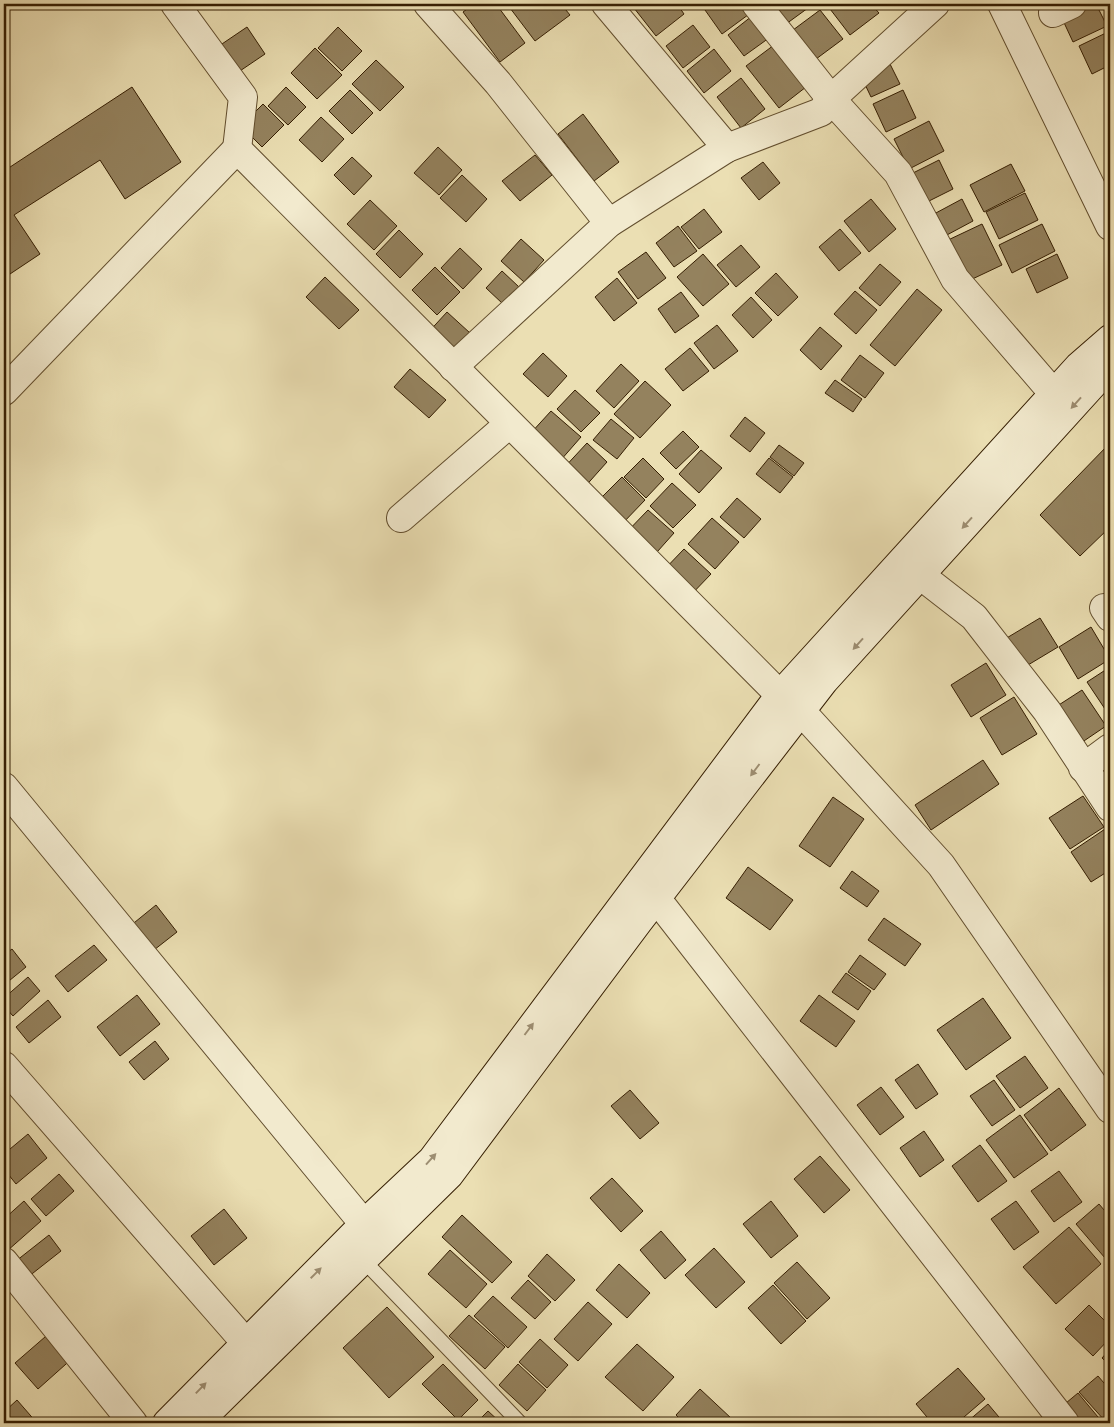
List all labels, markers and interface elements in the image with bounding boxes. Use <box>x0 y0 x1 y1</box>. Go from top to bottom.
one-way arrow <box>1070 397 1082 409</box>
one-way arrow <box>961 517 972 530</box>
one-way arrow <box>852 637 863 650</box>
one-way arrow <box>749 763 760 776</box>
one-way arrow <box>524 1023 535 1036</box>
one-way arrow <box>426 1152 437 1165</box>
one-way arrow <box>309 1267 321 1279</box>
one-way arrow <box>195 1382 207 1394</box>

